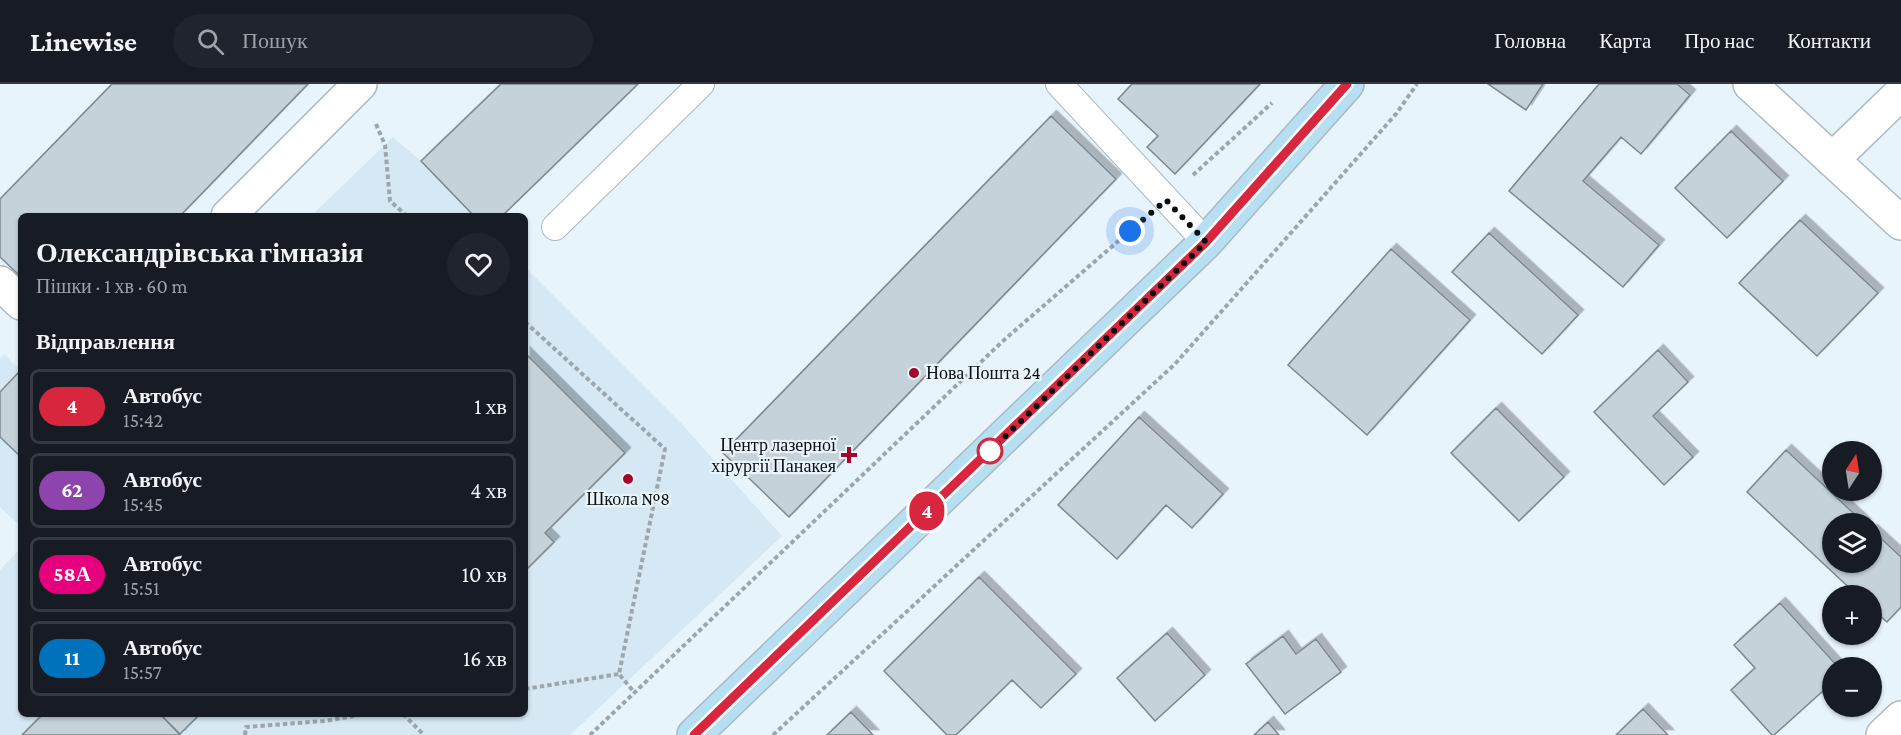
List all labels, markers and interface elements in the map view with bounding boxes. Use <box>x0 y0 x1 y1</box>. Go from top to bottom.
search box <box>173 14 593 68</box>
icon: search <box>194 25 227 58</box>
text: Linewise <box>30 26 137 57</box>
text: Пошук <box>242 28 308 53</box>
text: Головна <box>1494 29 1566 53</box>
text: Карта <box>1599 29 1651 53</box>
text: Про нас <box>1684 29 1754 53</box>
text: Контакти <box>1787 29 1871 53</box>
your location <box>1115 216 1145 246</box>
button: heart <box>447 233 510 296</box>
text: Олександрівська гімназія <box>36 237 363 268</box>
text: Пішки · 1 хв · 60 m <box>36 275 188 297</box>
text: Відправлення <box>36 329 175 354</box>
place label: Нова Пошта 24 <box>926 363 1041 383</box>
marker: Нова Пошта 24 <box>907 366 921 380</box>
text: Автобус <box>123 383 202 408</box>
text: 4 <box>66 394 78 418</box>
text: 1 хв <box>474 394 507 419</box>
text: 15:42 <box>123 409 163 431</box>
place label: Центр лазерної хірургії Панакея <box>711 435 836 476</box>
unlabelled marker <box>977 438 1003 464</box>
north arrow <box>1822 441 1882 501</box>
map controls <box>1822 441 1882 717</box>
marker: Центр лазерної хірургії Панакея <box>840 446 858 464</box>
text: Автобус <box>123 467 202 492</box>
marker: Школа №8 <box>621 472 635 486</box>
text: 62 <box>61 478 83 502</box>
text: 4 хв <box>470 478 507 503</box>
place label: Школа №8 <box>586 489 670 509</box>
line badge: 4 <box>908 492 946 530</box>
text: 15:45 <box>123 493 163 515</box>
text: 4 <box>921 499 933 523</box>
button: layers <box>1822 513 1882 573</box>
text: Автобус <box>123 551 202 576</box>
text: 58А <box>53 562 91 586</box>
text: 10 хв <box>462 562 507 587</box>
text: 15:51 <box>123 577 160 599</box>
button: + <box>1822 585 1882 645</box>
text: Автобус <box>123 635 202 660</box>
text: 11 <box>64 646 80 670</box>
text: 16 хв <box>463 646 507 671</box>
button: − <box>1822 657 1882 717</box>
text: 15:57 <box>123 661 162 683</box>

